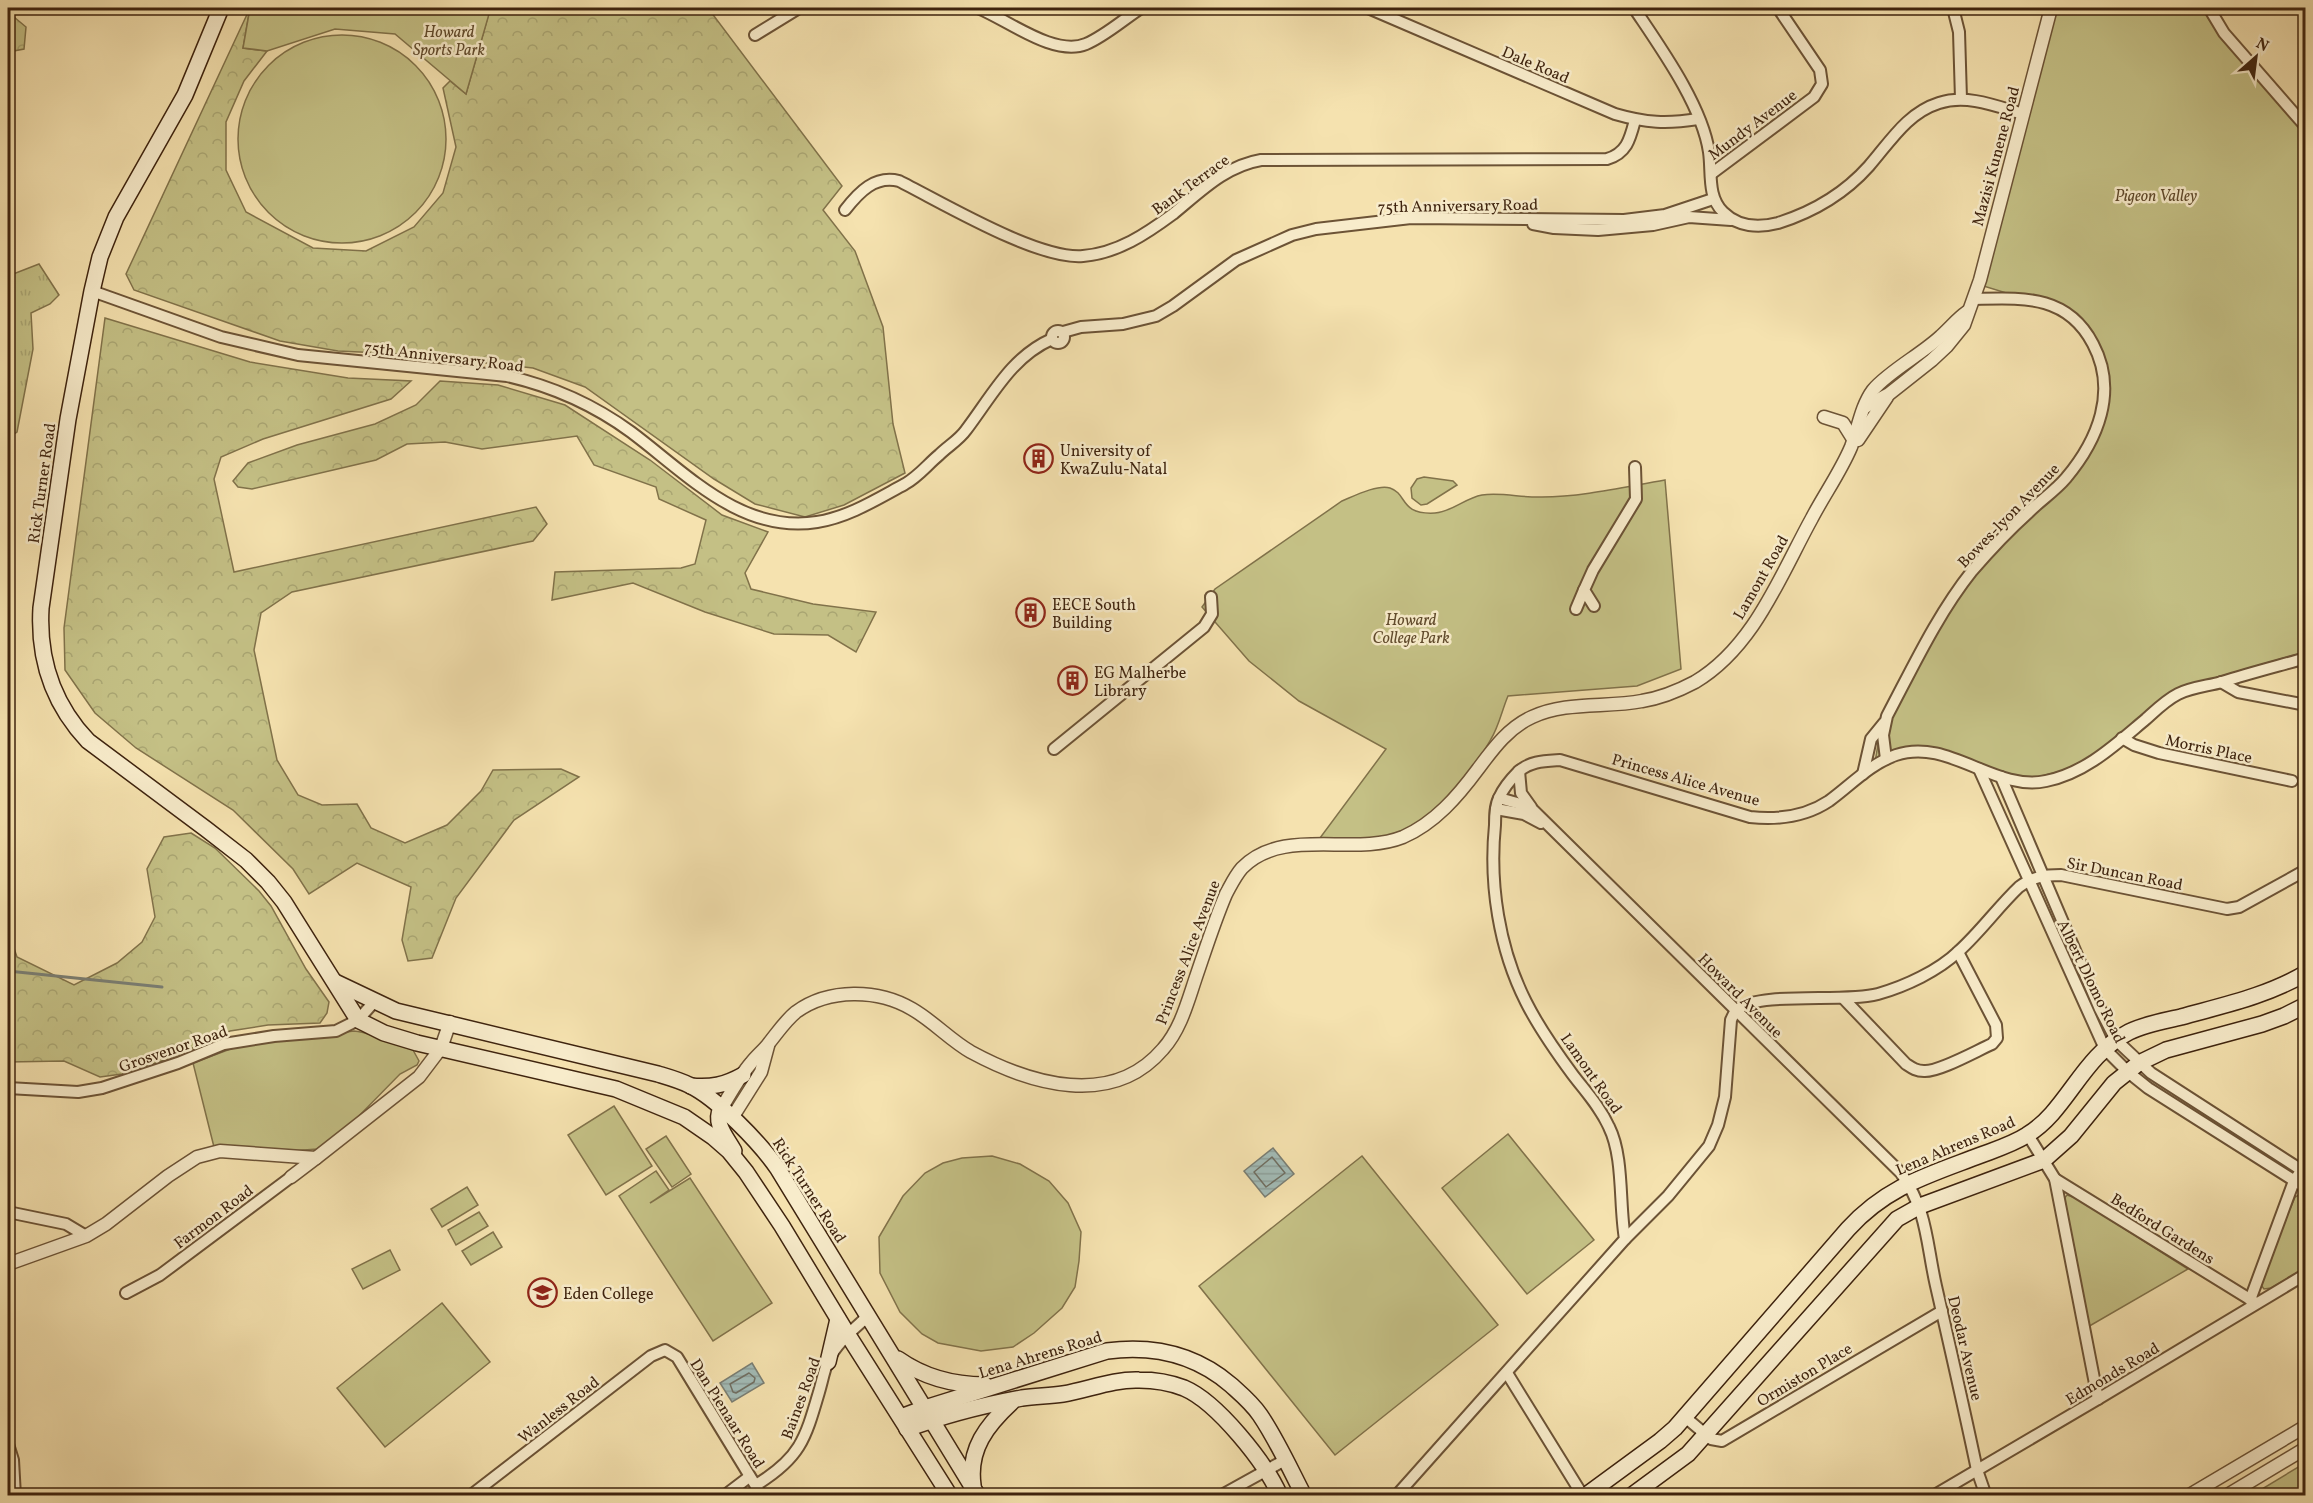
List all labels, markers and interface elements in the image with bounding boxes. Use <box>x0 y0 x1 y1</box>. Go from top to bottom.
park label: Howard Sports Park <box>413 22 486 62</box>
north arrow <box>2226 27 2286 87</box>
text: N <box>2252 33 2273 58</box>
street label: Dale Road <box>1498 42 1572 90</box>
street label: Mazisi Kunene Road <box>1968 84 2026 229</box>
street label: Mundy Avenue <box>1704 85 1802 166</box>
street label: Bank Terrace <box>1148 150 1234 221</box>
park label: Pigeon Valley <box>2115 186 2197 208</box>
street label: 75th Anniversary Road <box>1378 195 1539 219</box>
street label: 75th Anniversary Road <box>363 337 525 379</box>
street label: Rick Turner Road <box>24 422 62 545</box>
place label: University of KwaZulu-Natal <box>1060 441 1167 481</box>
building icon: University of KwaZulu-Natal <box>1023 443 1055 475</box>
street label: Bowes-lyon Avenue <box>1954 459 2065 574</box>
street label: Lamont Road <box>1729 532 1795 624</box>
place label: EECE South Building <box>1052 595 1136 635</box>
building icon: EECE South Building <box>1015 597 1047 629</box>
park label: Howard College Park <box>1372 610 1450 650</box>
place label: EG Malherbe Library <box>1094 663 1186 703</box>
building icon: EG Malherbe Library <box>1057 665 1089 697</box>
street label: Morris Place <box>2163 730 2254 770</box>
street label: Princess Alice Avenue <box>1609 749 1762 813</box>
street label: Sir Duncan Road <box>2065 853 2185 897</box>
street label: Princess Alice Avenue <box>1151 877 1227 1028</box>
street label: Albert Dlomo Road <box>2051 916 2130 1047</box>
street label: Howard Avenue <box>1692 949 1787 1044</box>
street label: Grosvenor Road <box>116 1021 231 1079</box>
street label: Lamont Road <box>1554 1029 1626 1119</box>
street label: Lena Ahrens Road <box>1893 1112 2019 1182</box>
street label: Rick Turner Road <box>766 1134 851 1248</box>
street label: Farmon Road <box>170 1180 259 1255</box>
street label: Bedford Gardens <box>2106 1189 2218 1271</box>
school or university icon: Eden College <box>526 1277 558 1309</box>
place label: Eden College <box>563 1284 654 1306</box>
street label: Deodar Avenue <box>1941 1294 1987 1403</box>
street label: Lena Ahrens Road <box>976 1327 1105 1385</box>
street label: Edmonds Road <box>2062 1338 2164 1411</box>
street label: Ormiston Place <box>1753 1339 1857 1413</box>
street label: Baines Road <box>777 1354 827 1443</box>
street label: Dan Pienaar Road <box>684 1355 769 1473</box>
street label: Wanless Road <box>514 1372 605 1449</box>

